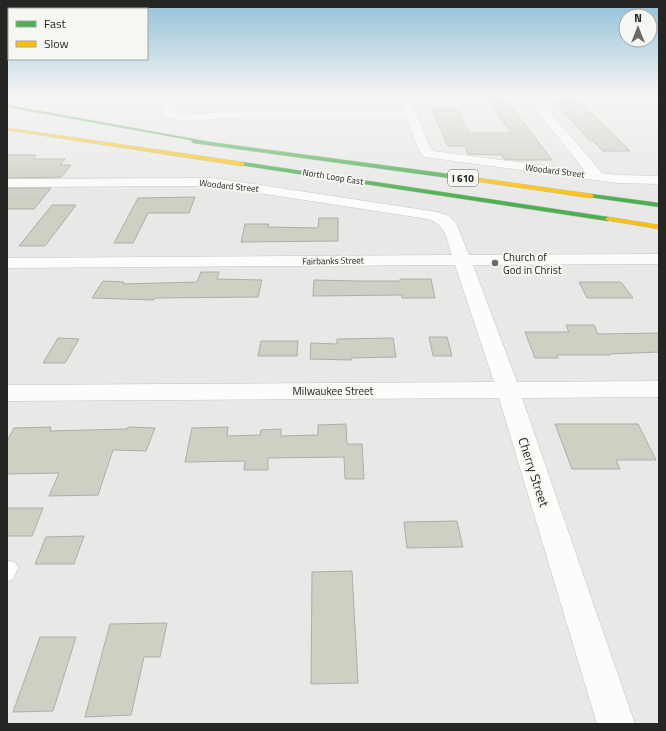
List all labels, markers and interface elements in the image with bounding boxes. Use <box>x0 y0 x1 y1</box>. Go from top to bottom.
legend <box>8 8 148 60</box>
north arrow <box>618 8 658 48</box>
text: N <box>634 10 642 26</box>
text: Fast <box>44 14 67 33</box>
text: Slow <box>44 34 69 53</box>
street label: Woodard Street <box>525 160 586 181</box>
street label: North Loop East <box>302 165 365 188</box>
road number: I 610 <box>448 170 478 186</box>
street label: Woodard Street <box>199 176 260 195</box>
place label: Church of God in Christ <box>503 249 562 278</box>
street label: Fairbanks Street <box>302 253 365 268</box>
marker: Church of God in Christ <box>490 258 500 268</box>
street label: Milwaukee Street <box>293 383 374 399</box>
street label: Cherry Street <box>513 435 555 510</box>

